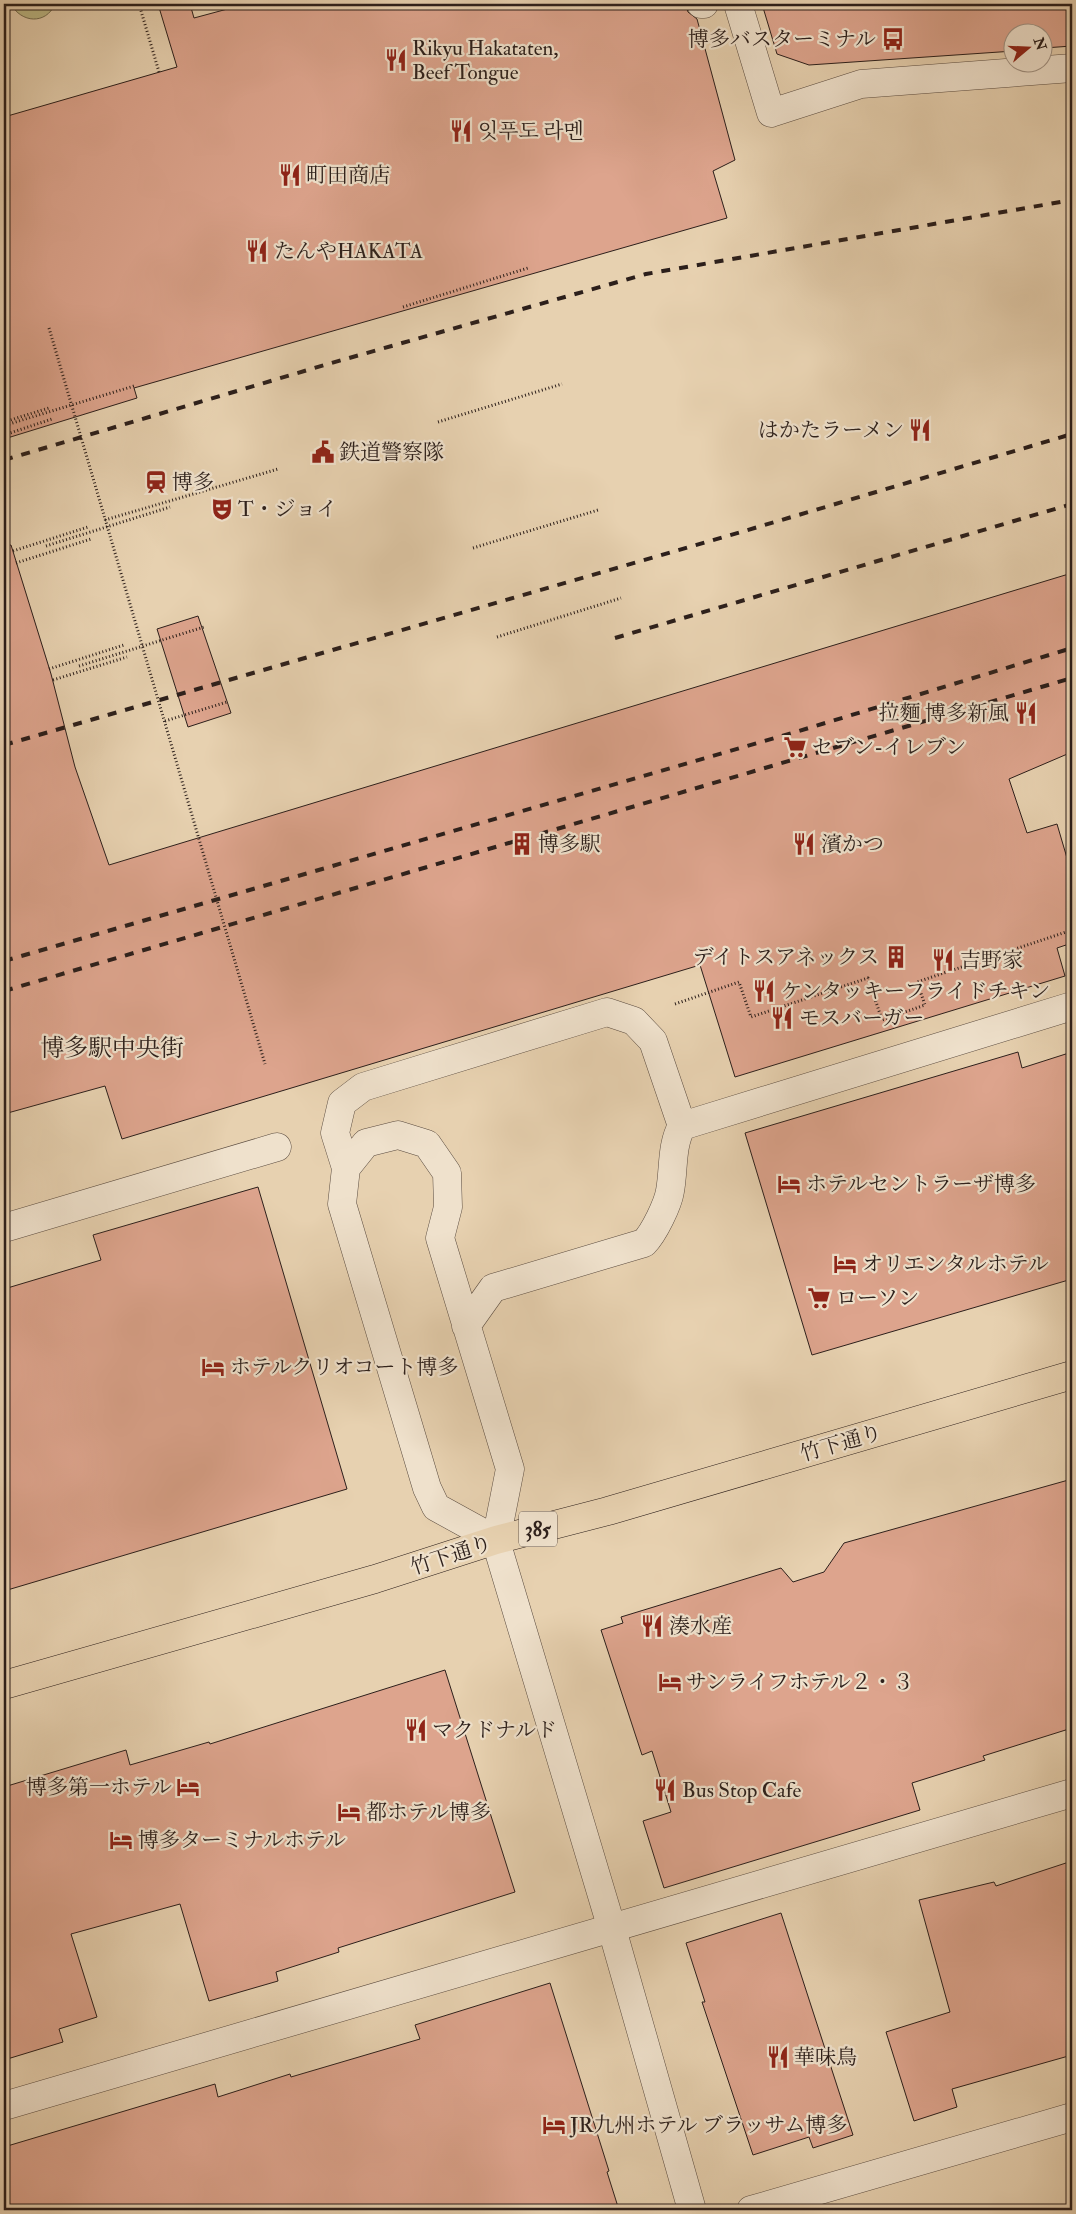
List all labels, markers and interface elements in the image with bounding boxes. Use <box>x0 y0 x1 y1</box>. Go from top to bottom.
north arrow <box>1004 22 1054 72</box>
place label: 博多バスターミナル <box>688 26 876 53</box>
bus stop icon: 博多バスターミナル <box>880 26 906 52</box>
text: N <box>1029 34 1050 53</box>
place label: Rikyu Hakataten, Beef Tongue <box>412 35 558 86</box>
restaurant icon: Rikyu Hakataten, Beef Tongue <box>383 47 409 73</box>
restaurant icon: 잇푸도 라멘 <box>448 118 474 144</box>
place label: 잇푸도 라멘 <box>478 118 584 145</box>
restaurant icon: 町田商店 <box>277 162 303 188</box>
place label: 町田商店 <box>306 162 390 189</box>
restaurant icon: たんやHAKATA <box>244 238 270 264</box>
place label: たんやHAKATA <box>274 238 423 265</box>
place label: はかたラーメン <box>758 417 904 444</box>
restaurant icon: はかたラーメン <box>907 417 933 443</box>
public building icon: 鉄道警察隊 <box>310 439 336 465</box>
place label: 鉄道警察隊 <box>339 439 444 466</box>
station icon: 博多 <box>143 469 169 495</box>
place label: 博多 <box>172 469 214 496</box>
theatre icon: T・ジョイ <box>209 496 235 522</box>
place label: T・ジョイ <box>238 496 337 523</box>
place label: 拉麵 博多新風 <box>879 700 1009 727</box>
restaurant icon: 拉麵 博多新風 <box>1013 700 1039 726</box>
supermarket icon: セブン-イレブン <box>782 734 808 760</box>
place label: セブン-イレブン <box>812 734 966 761</box>
building icon: 博多駅 <box>509 831 535 857</box>
place label: 博多駅 <box>538 831 601 858</box>
restaurant icon: 濱かつ <box>791 831 817 857</box>
place label: 濱かつ <box>821 831 884 858</box>
place label: デイトスアネックス <box>693 944 879 971</box>
building icon: デイトスアネックス <box>883 944 909 970</box>
restaurant icon: 吉野家 <box>930 947 956 973</box>
place label: 吉野家 <box>960 947 1023 974</box>
restaurant icon: ケンタッキーフライドチキン <box>751 978 777 1004</box>
place label: ケンタッキーフライドチキン <box>781 978 1050 1005</box>
restaurant icon: モスバーガー <box>769 1005 795 1031</box>
place label: モスバーガー <box>799 1005 925 1032</box>
district label: 博多駅中央街 <box>40 1033 184 1064</box>
hotel icon: ホテルセントラーザ博多 <box>776 1171 802 1197</box>
place label: ホテルセントラーザ博多 <box>806 1171 1036 1198</box>
hotel icon: オリエンタルホテル <box>832 1251 858 1277</box>
place label: オリエンタルホテル <box>862 1251 1049 1278</box>
supermarket icon: ローソン <box>806 1285 832 1311</box>
place label: ローソン <box>836 1285 919 1312</box>
hotel icon: ホテルクリオコート博多 <box>200 1354 226 1380</box>
place label: ホテルクリオコート博多 <box>230 1354 458 1381</box>
street label: 竹下通り <box>797 1419 885 1468</box>
road number: 385 <box>519 1512 557 1546</box>
street label: 竹下通り <box>407 1530 495 1581</box>
restaurant icon: 湊水産 <box>639 1613 665 1639</box>
place label: 湊水産 <box>669 1613 732 1640</box>
hotel icon: サンライフホテル２・３ <box>657 1669 683 1695</box>
place label: サンライフホテル２・３ <box>686 1669 914 1696</box>
restaurant icon: マクドナルド <box>403 1717 429 1743</box>
place label: マクドナルド <box>432 1717 557 1744</box>
place label: 博多第一ホテル <box>26 1774 172 1801</box>
hotel icon: 博多第一ホテル <box>175 1774 201 1800</box>
restaurant icon: Bus Stop Cafe <box>652 1777 678 1803</box>
place label: Bus Stop Cafe <box>682 1777 801 1804</box>
hotel icon: 都ホテル博多 <box>336 1799 362 1825</box>
place label: 都ホテル博多 <box>366 1799 491 1826</box>
hotel icon: 博多ターミナルホテル <box>108 1827 134 1853</box>
place label: 博多ターミナルホテル <box>138 1827 346 1854</box>
restaurant icon: 華味鳥 <box>765 2044 791 2070</box>
place label: 華味鳥 <box>794 2044 857 2071</box>
hotel icon: JR九州ホテル ブラッサム博多 <box>541 2112 567 2138</box>
place label: JR九州ホテル ブラッサム博多 <box>569 2112 848 2139</box>

